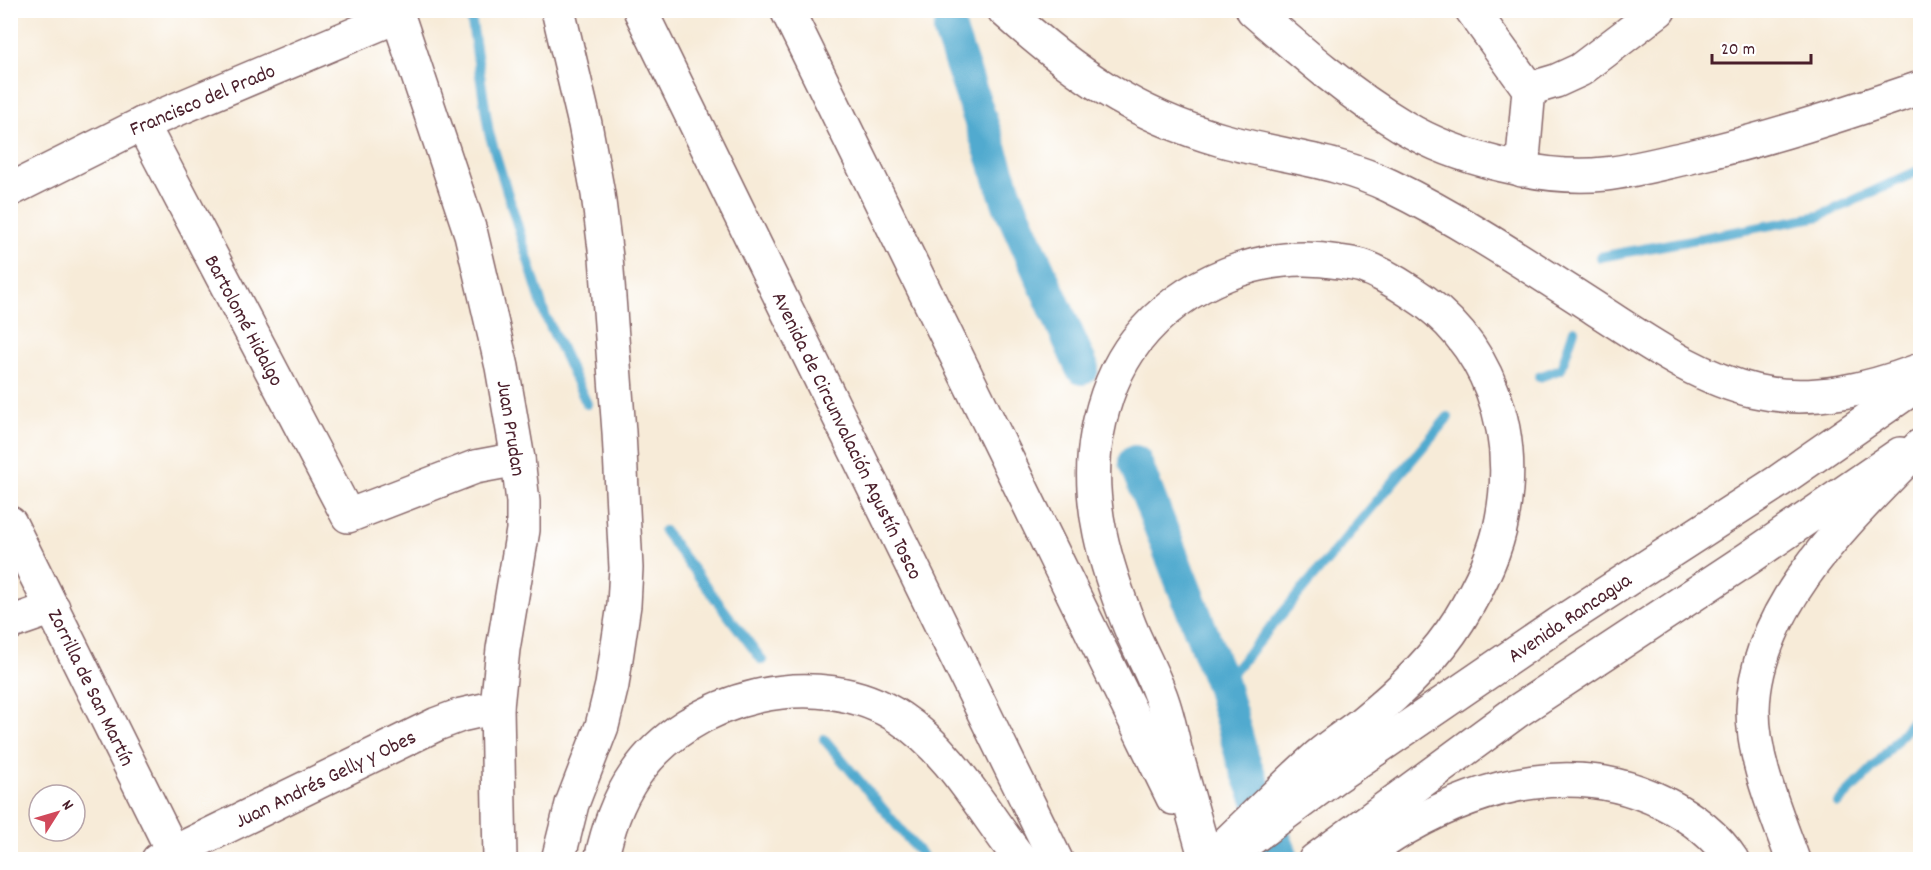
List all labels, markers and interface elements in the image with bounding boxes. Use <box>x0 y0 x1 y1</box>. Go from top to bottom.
scale bar <box>1712 27 1811 65</box>
text: 20 m <box>1721 38 1755 63</box>
street label: Francisco del Prado <box>126 58 281 146</box>
street label: Bartolomé Hidalgo <box>195 250 290 393</box>
street label: Avenida de Circunvalación Agustín Tosco <box>762 287 928 586</box>
street label: Juan Prudan <box>487 378 531 479</box>
street label: Avenida Rancagua <box>1503 566 1640 672</box>
street label: Zorrilla de San Martín <box>38 605 140 772</box>
street label: Juan Andrés Gelly y Obes <box>231 724 422 838</box>
north arrow <box>27 783 87 843</box>
text: N <box>55 795 79 816</box>

